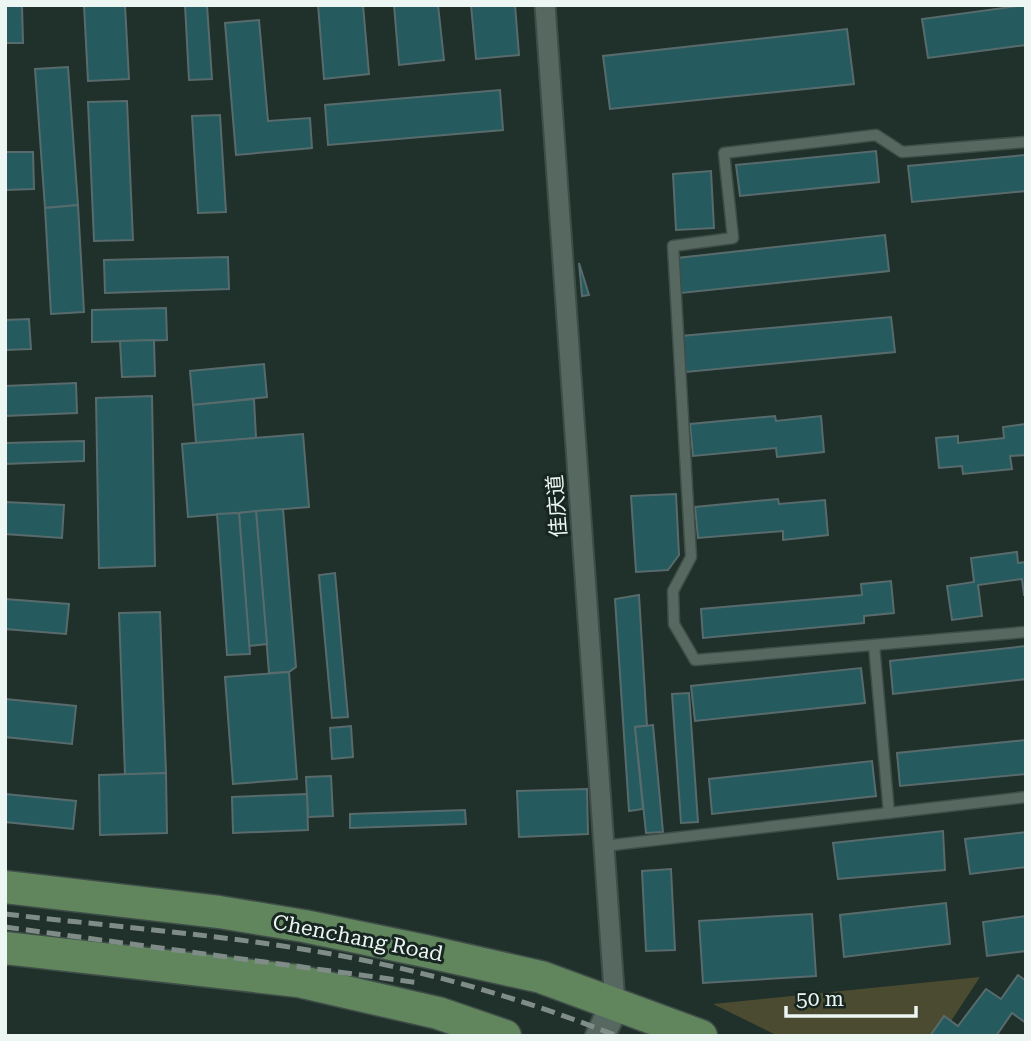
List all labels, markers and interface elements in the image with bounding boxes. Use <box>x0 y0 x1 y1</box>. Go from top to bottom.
street label: 佳庆道 <box>543 474 571 538</box>
street label: Chenchang Road <box>271 910 446 966</box>
scale bar <box>786 974 916 1018</box>
text: 50 m <box>796 987 844 1011</box>

